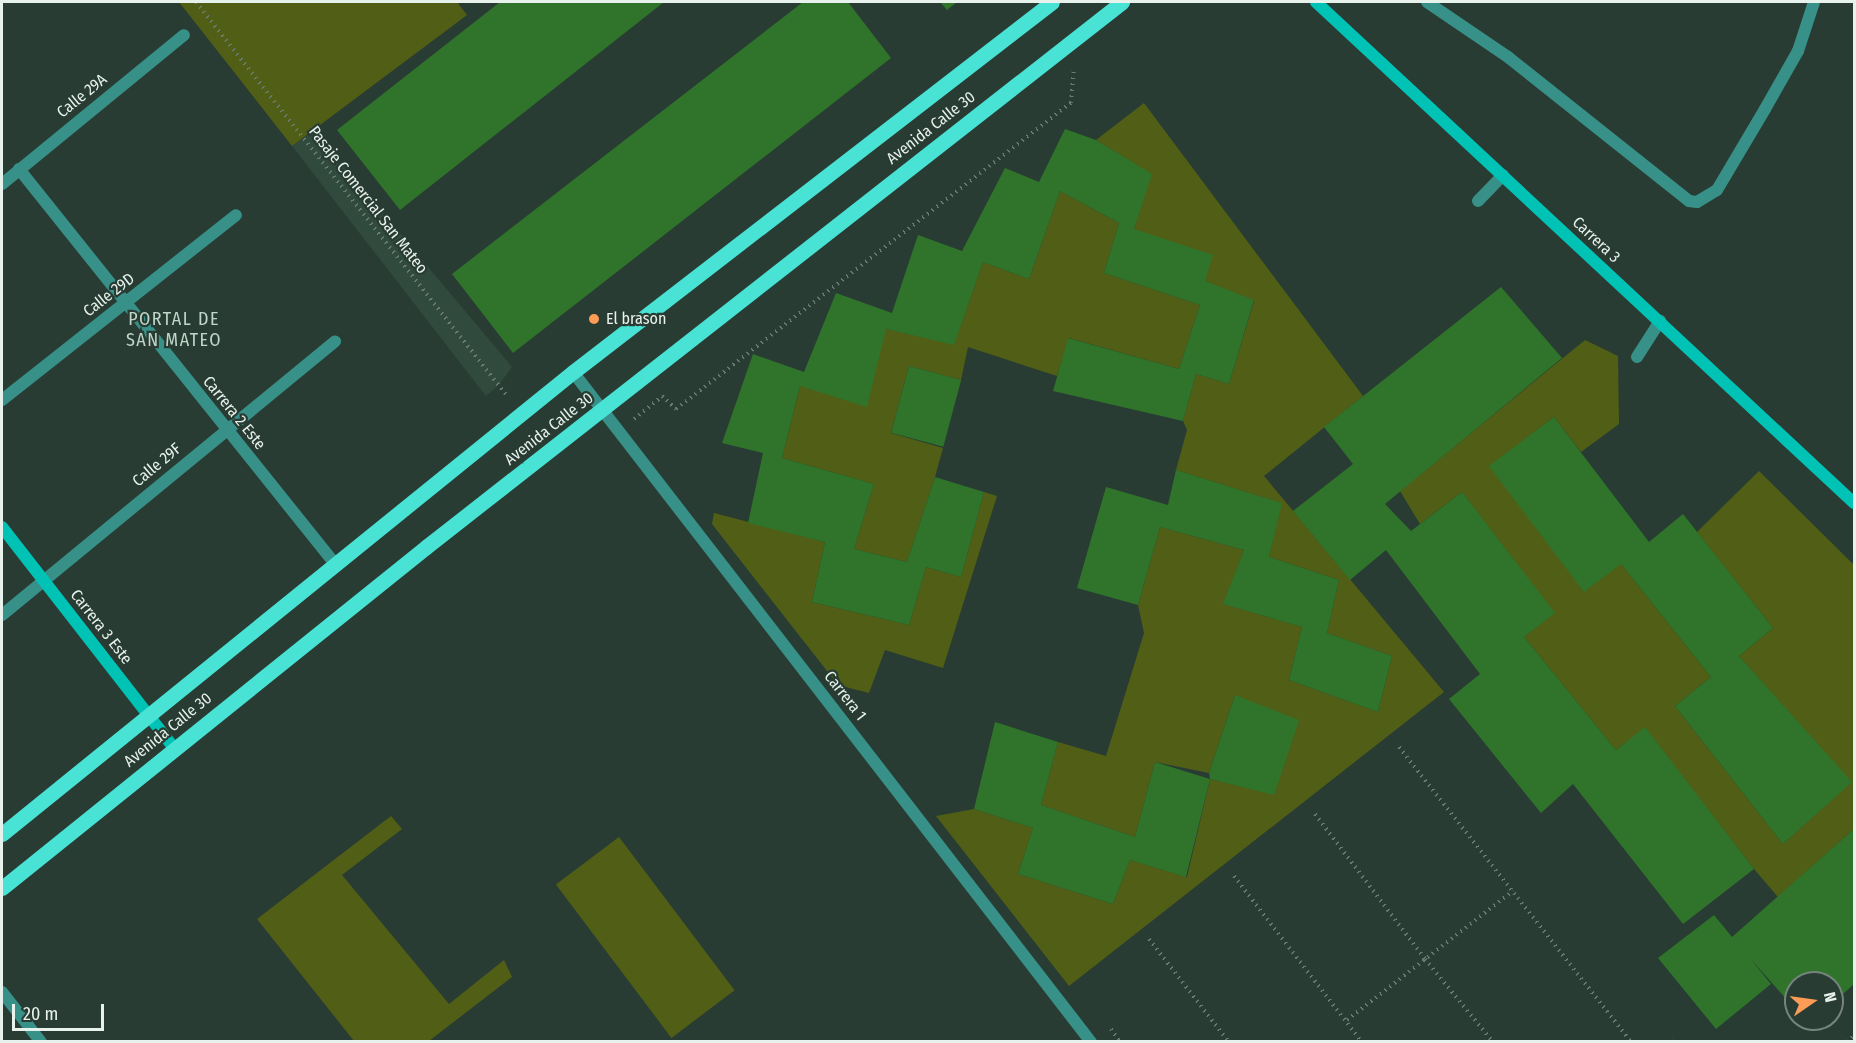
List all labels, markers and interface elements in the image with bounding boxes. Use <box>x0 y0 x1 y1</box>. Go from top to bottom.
street label: Calle 29A <box>53 70 111 122</box>
street label: Avenida Calle 30 <box>883 87 979 169</box>
street label: Pasaje Comercial San Mateo <box>304 122 432 278</box>
street label: Carrera 3 <box>1568 213 1624 267</box>
street label: Calle 29D <box>80 269 138 321</box>
district label: PORTAL DE SAN MATEO <box>126 309 222 352</box>
place label: El brason <box>606 309 666 329</box>
marker: El brason <box>587 312 601 326</box>
street label: Carrera 2 Este <box>199 372 269 454</box>
street label: Avenida Calle 30 <box>501 388 597 470</box>
street label: Calle 29F <box>129 439 185 491</box>
street label: Carrera 3 Este <box>66 586 136 668</box>
street label: Carrera 1 <box>820 667 870 725</box>
street label: Avenida Calle 30 <box>120 689 216 771</box>
north arrow <box>1784 971 1844 1031</box>
text: N <box>1820 990 1840 1004</box>
scale bar <box>15 992 106 1030</box>
text: 20 m <box>23 1003 58 1025</box>

